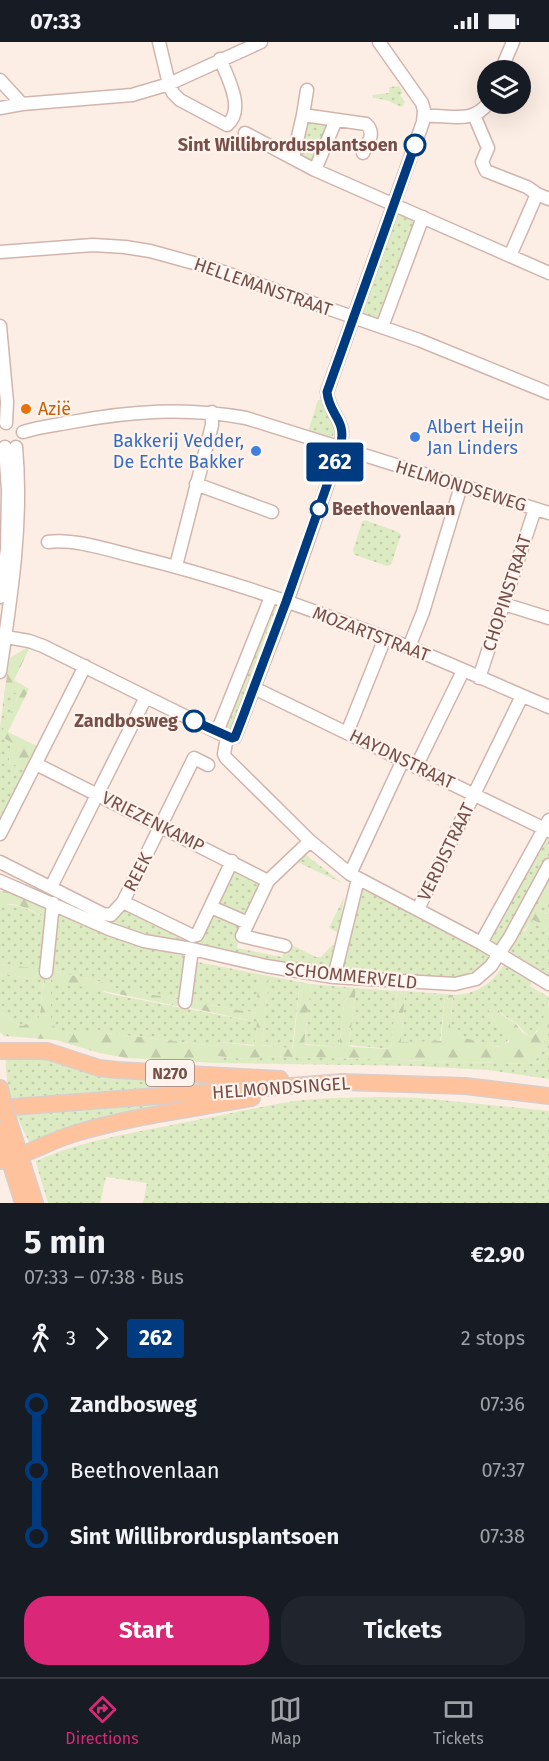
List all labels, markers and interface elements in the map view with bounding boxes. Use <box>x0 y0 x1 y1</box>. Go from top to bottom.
text: 07:33 <box>30 8 81 35</box>
map controls <box>477 60 531 114</box>
button: layers <box>477 60 531 114</box>
place label: Sint Willibrordusplantsoen <box>178 134 398 156</box>
marker: Sint Willibrordusplantsoen <box>404 134 426 156</box>
street label: HELLEMANSTRAAT <box>191 253 336 321</box>
place label: Azië <box>38 398 71 420</box>
marker: Azië <box>19 402 33 416</box>
place label: Albert Heijn Jan Linders <box>427 416 524 459</box>
place label: Bakkerij Vedder, De Echte Bakker <box>113 430 244 473</box>
marker: Albert Heijn Jan Linders <box>408 430 422 444</box>
line badge: 262 <box>300 442 370 482</box>
marker: Bakkerij Vedder, De Echte Bakker <box>249 444 263 458</box>
text: 262 <box>318 449 352 475</box>
street label: HELMONDSEWEG <box>393 456 529 516</box>
place label: Beethovenlaan <box>332 498 455 520</box>
marker: Beethovenlaan <box>310 500 328 518</box>
street label: CHOPINSTRAAT <box>478 531 536 654</box>
street label: MOZARTSTRAAT <box>309 602 433 667</box>
place label: Zandbosweg <box>74 710 178 732</box>
marker: Zandbosweg <box>183 710 205 732</box>
street label: HAYDNSTRAAT <box>346 724 459 794</box>
street label: VRIEZENKAMP <box>98 787 208 857</box>
street label: VERDISTRAAT <box>413 799 479 904</box>
street label: REEK <box>119 849 157 895</box>
street label: SCHOMMERVELD <box>284 958 418 994</box>
road number: N270 <box>146 1060 194 1086</box>
street label: HELMONDSINGEL <box>211 1072 351 1104</box>
text: 5 min <box>24 1222 106 1262</box>
text: €2.90 <box>471 1241 525 1268</box>
text: 07:33 – 07:38 · Bus <box>24 1265 184 1289</box>
icon: walk <box>24 1322 57 1355</box>
icon: forward <box>85 1322 118 1355</box>
text: 262 <box>139 1325 172 1351</box>
text: 3 <box>66 1326 76 1350</box>
text: 2 stops <box>461 1326 525 1350</box>
text: Zandbosweg <box>70 1391 197 1418</box>
text: 07:36 <box>480 1392 525 1416</box>
text: Beethovenlaan <box>70 1457 220 1484</box>
text: 07:37 <box>482 1458 525 1482</box>
text: Sint Willibrordusplantsoen <box>70 1523 339 1550</box>
text: 07:38 <box>479 1524 525 1548</box>
button: Start <box>24 1596 269 1665</box>
button: Tickets <box>281 1596 525 1665</box>
tab: Directions <box>65 1693 139 1748</box>
tab: Map <box>269 1693 302 1748</box>
tab: Tickets <box>433 1693 484 1748</box>

